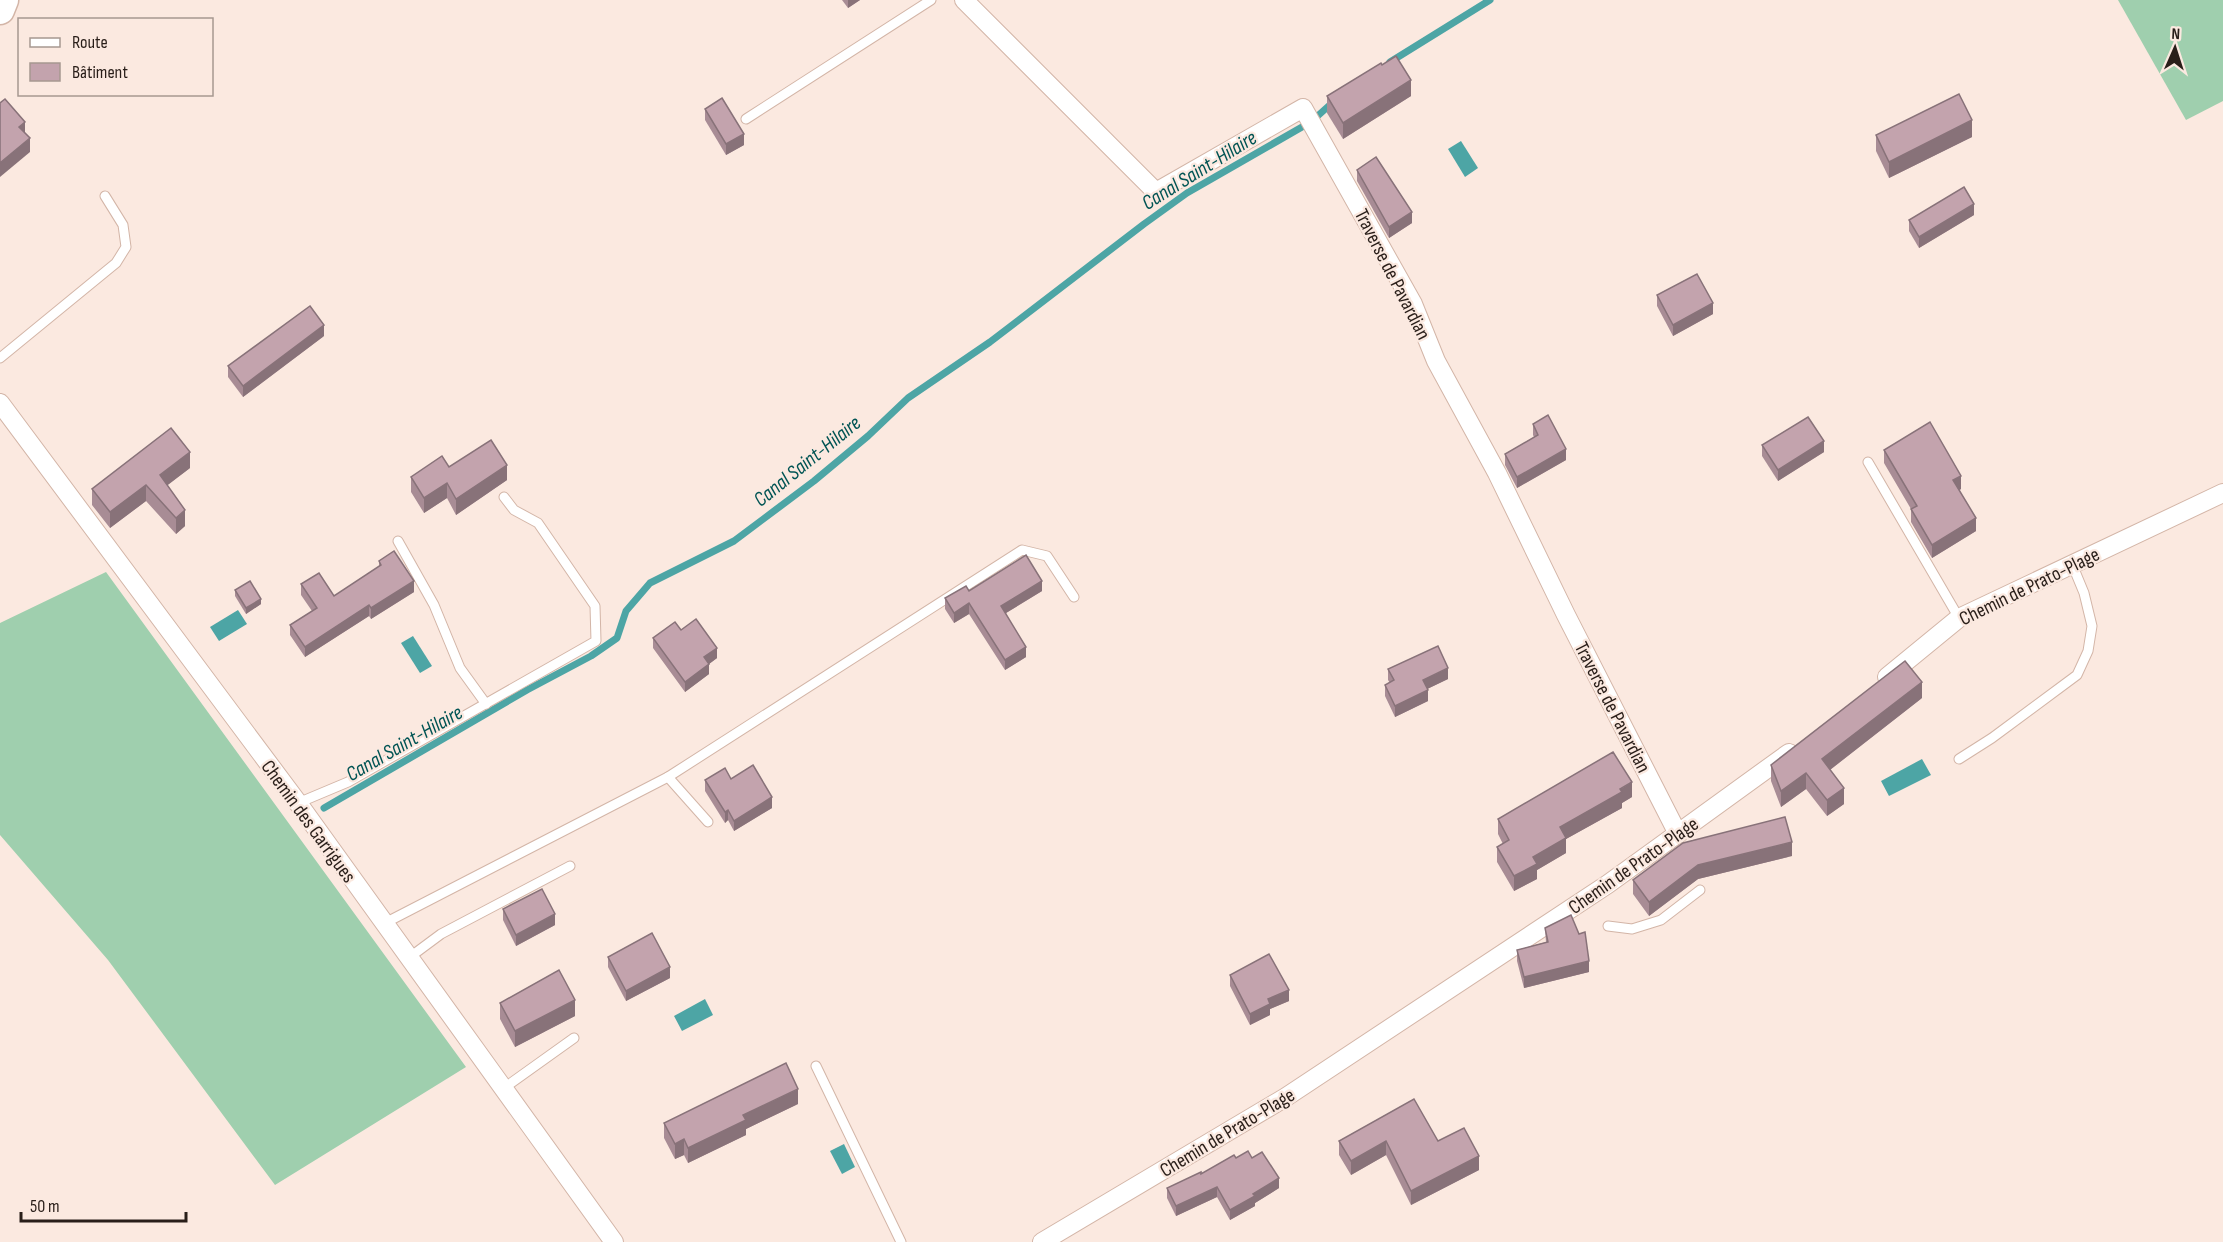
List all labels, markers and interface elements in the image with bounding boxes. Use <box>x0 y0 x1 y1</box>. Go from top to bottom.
legend <box>18 18 213 96</box>
north arrow <box>2145 18 2205 78</box>
text: N <box>2171 25 2180 44</box>
text: Route <box>72 32 108 53</box>
text: Bâtiment <box>72 62 128 83</box>
water label: Canal Saint-Hilaire <box>1137 125 1261 216</box>
street label: Traverse de Pavardian <box>1349 205 1435 344</box>
water label: Canal Saint-Hilaire <box>749 411 866 512</box>
street label: Chemin de Prato-Plage <box>1955 543 2104 631</box>
street label: Traverse de Pavardian <box>1569 638 1655 777</box>
water label: Canal Saint-Hilaire <box>341 700 467 787</box>
street label: Chemin des Garrigues <box>256 756 361 888</box>
street label: Chemin de Prato-Plage <box>1564 812 1703 920</box>
street label: Chemin de Prato-Plage <box>1156 1083 1299 1183</box>
scale bar <box>21 1185 186 1223</box>
text: 50 m <box>30 1196 60 1217</box>

